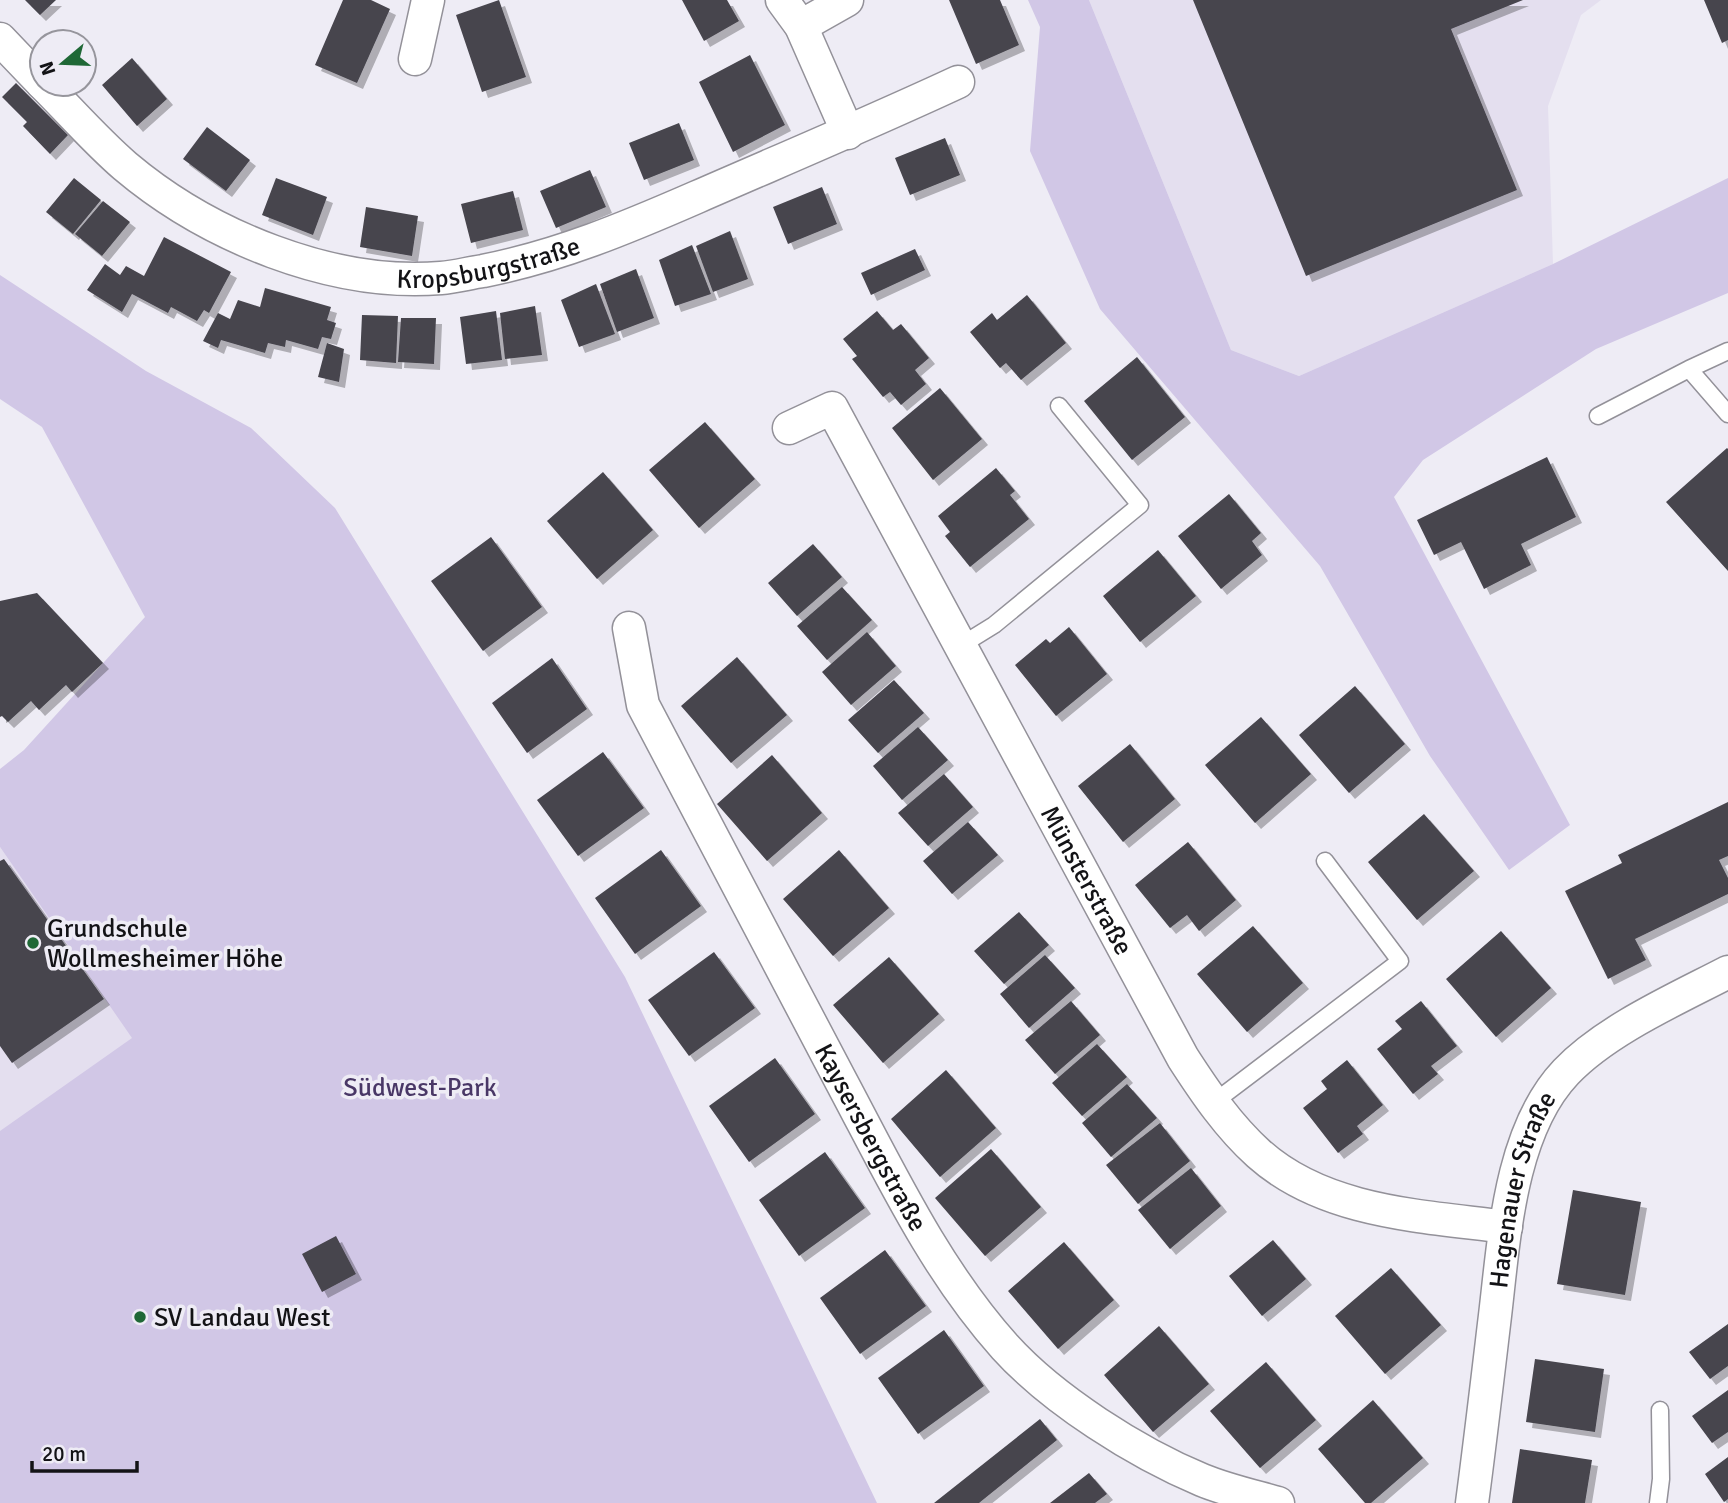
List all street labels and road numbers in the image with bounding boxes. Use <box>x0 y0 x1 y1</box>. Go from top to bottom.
street label: Kropsburgstraße <box>396 230 584 296</box>
street label: Münsterstraße <box>1033 801 1139 961</box>
street label: Kaysersbergstraße <box>807 1038 934 1237</box>
street label: Hagenauer Straße <box>1483 1086 1563 1290</box>

